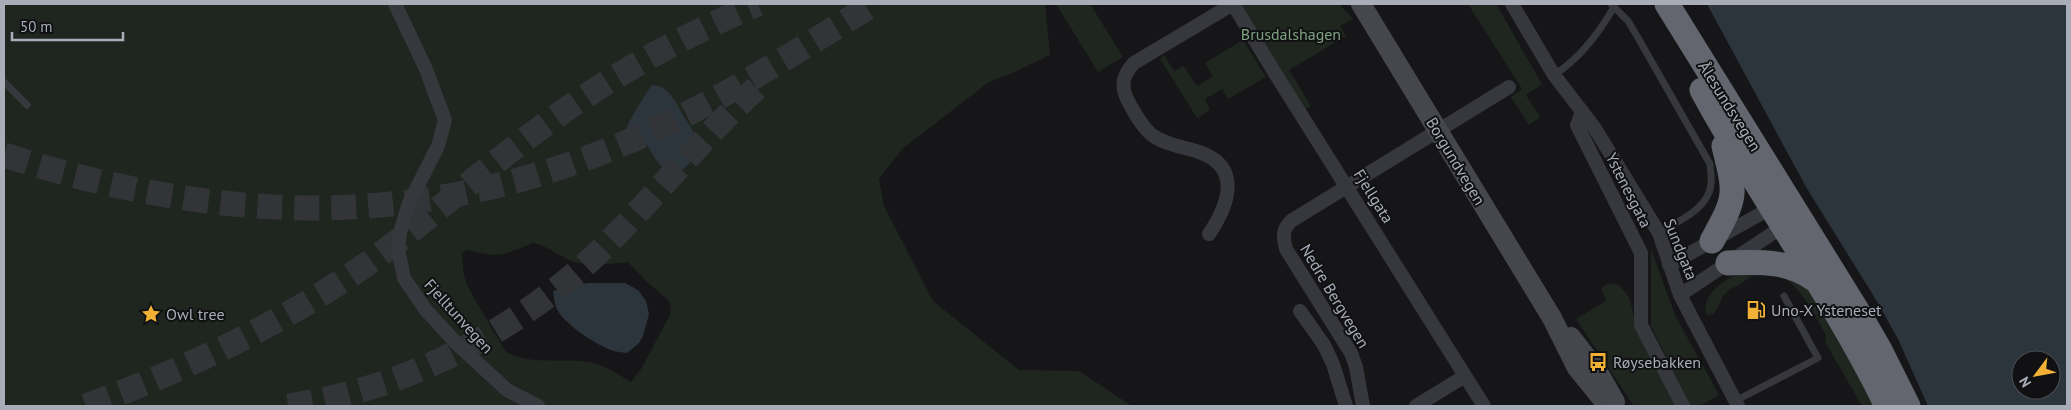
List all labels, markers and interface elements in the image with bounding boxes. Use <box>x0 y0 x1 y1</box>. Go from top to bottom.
scale bar <box>12 10 124 42</box>
text: 50 m <box>20 17 53 36</box>
park label: Brusdalshagen <box>1241 24 1341 44</box>
street label: Ålesundsvegen <box>1694 57 1766 155</box>
street label: Borgundvegen <box>1422 113 1490 209</box>
street label: Ystenesgata <box>1602 149 1656 231</box>
street label: Fjellgata <box>1350 165 1398 227</box>
street label: Sundgata <box>1660 215 1702 283</box>
street label: Nedre Bergvegen <box>1296 240 1374 352</box>
street label: Fjelltunvegen <box>420 274 498 358</box>
fuel station icon: Uno-X Ysteneset <box>1745 299 1767 321</box>
place label: Uno-X Ysteneset <box>1771 300 1882 320</box>
place icon: Owl tree <box>140 303 162 325</box>
place label: Owl tree <box>166 304 225 324</box>
north arrow <box>2011 350 2061 400</box>
bus stop icon: Røysebakken <box>1587 351 1609 373</box>
place label: Røysebakken <box>1613 352 1701 372</box>
text: N <box>2015 373 2035 391</box>

